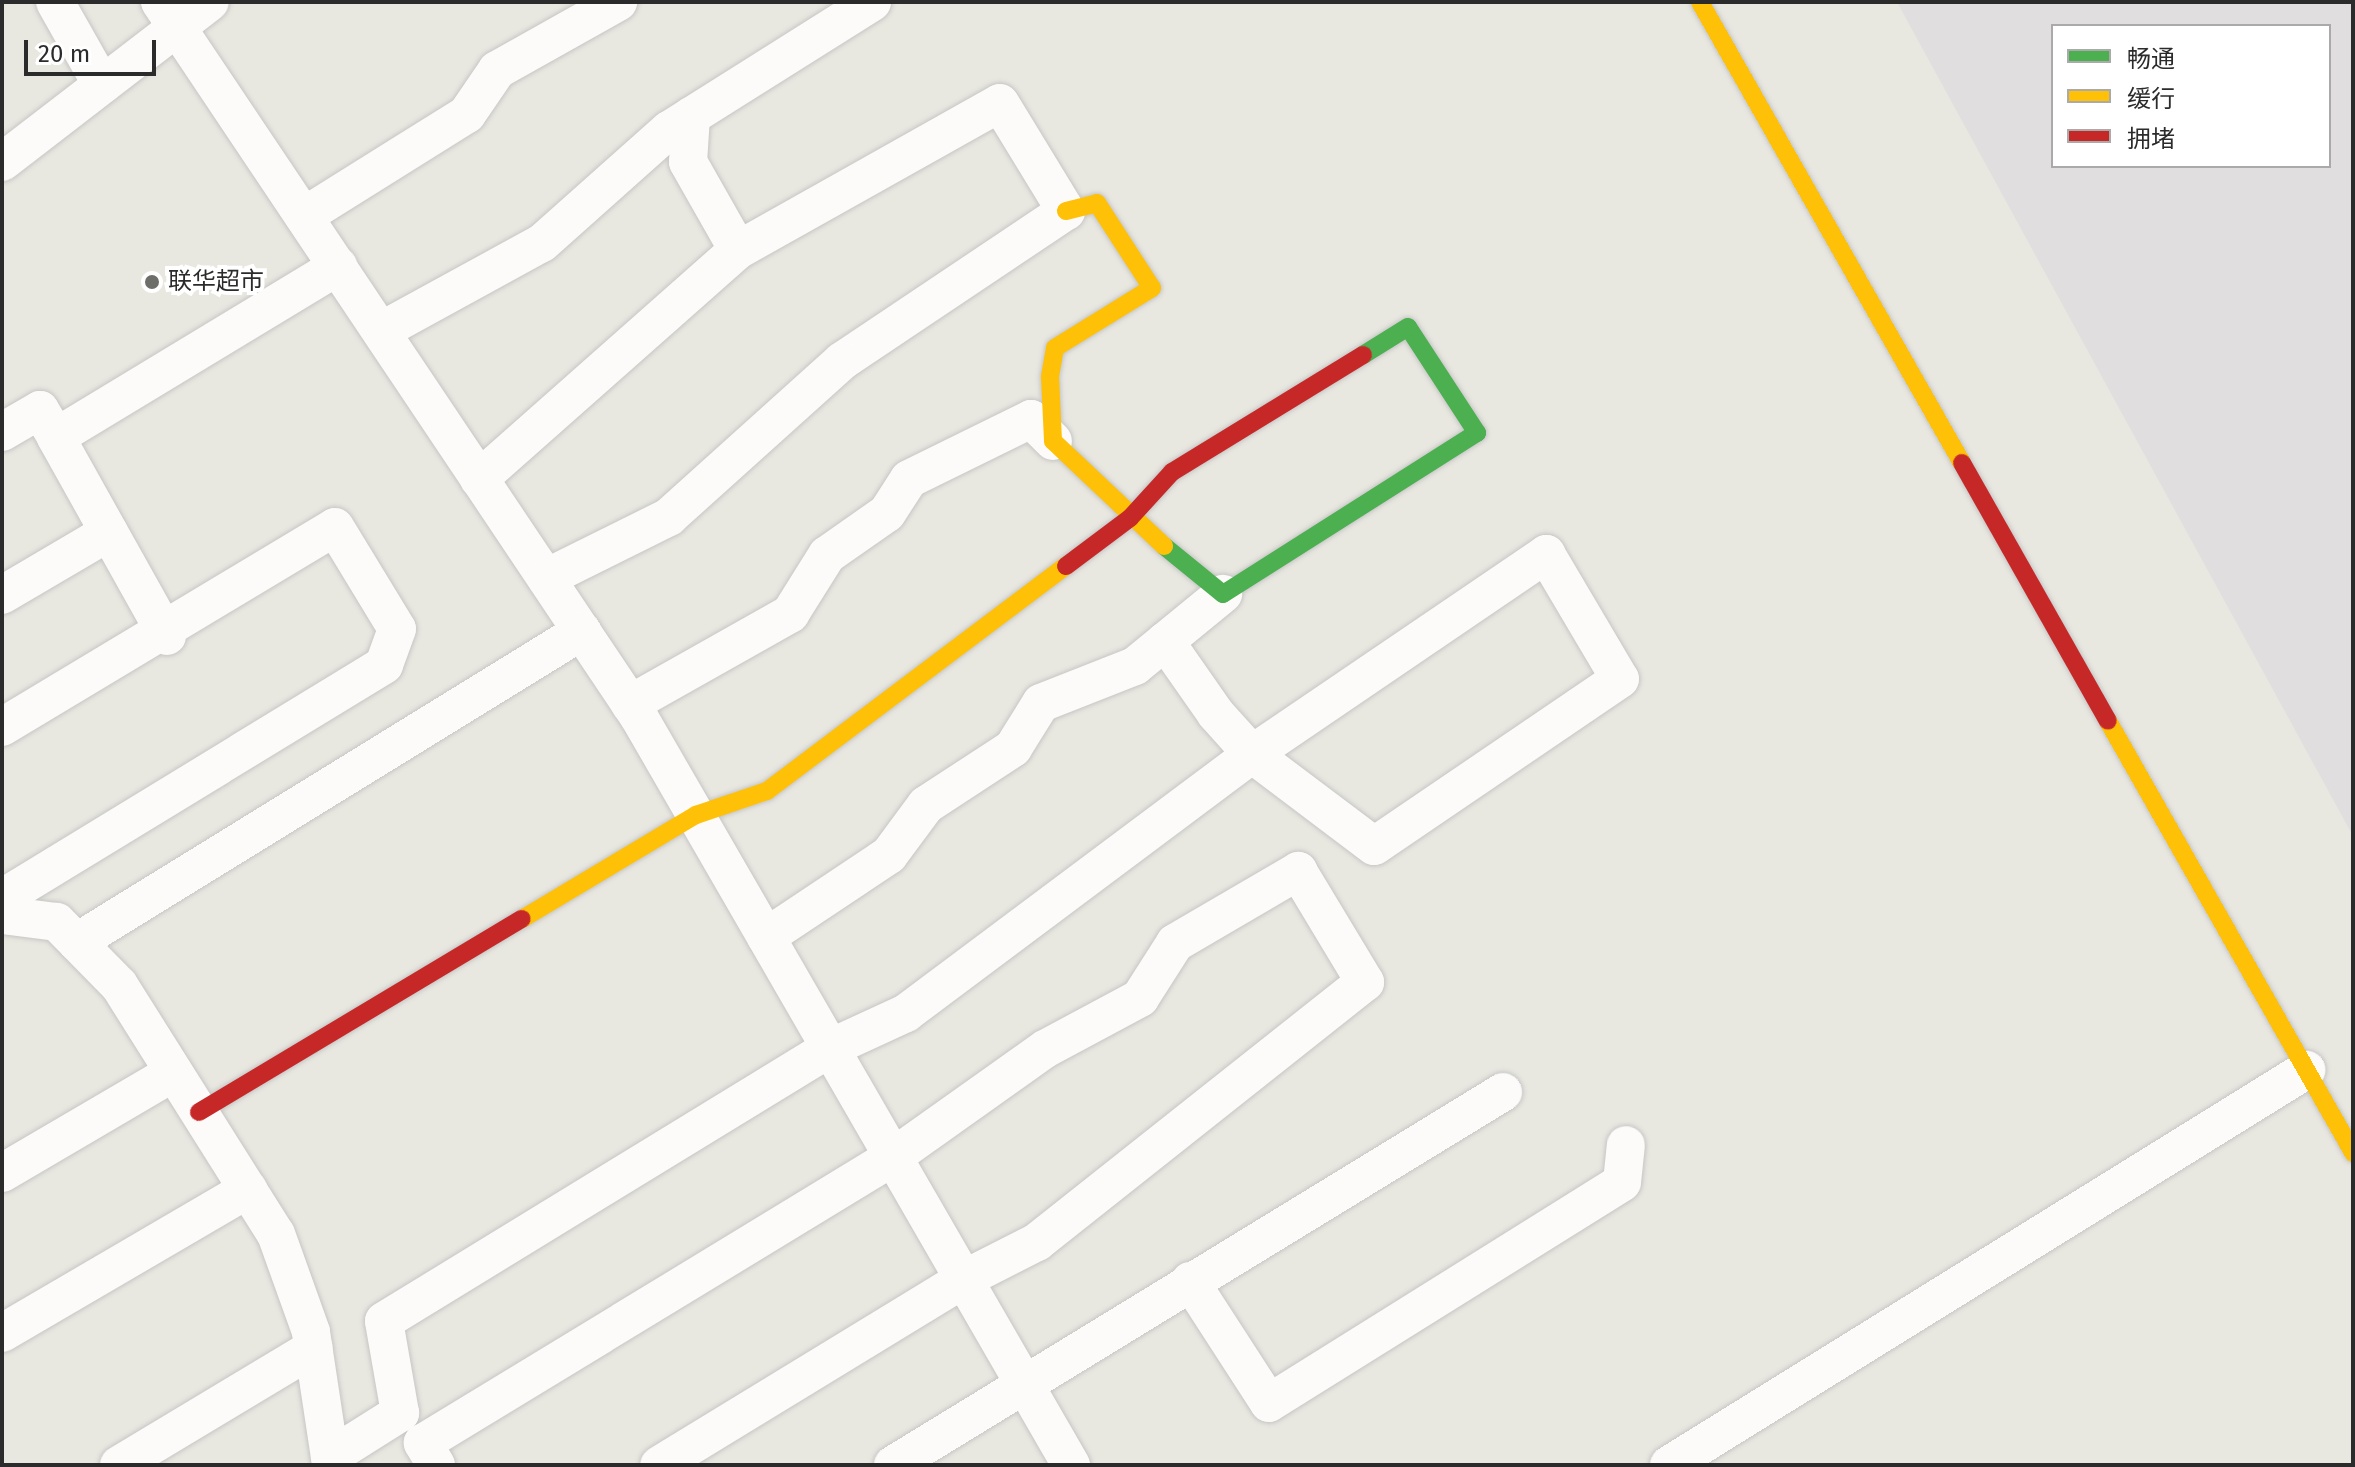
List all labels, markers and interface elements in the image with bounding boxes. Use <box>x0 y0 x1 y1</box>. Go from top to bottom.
scale bar <box>28 24 160 74</box>
legend <box>2051 24 2331 168</box>
text: 20 m <box>38 40 90 68</box>
text: 畅通 <box>2127 45 2175 73</box>
text: 缓行 <box>2127 85 2175 113</box>
text: 拥堵 <box>2127 125 2175 153</box>
place label: 联华超市 <box>168 268 264 296</box>
marker: 联华超市 <box>143 273 161 291</box>

